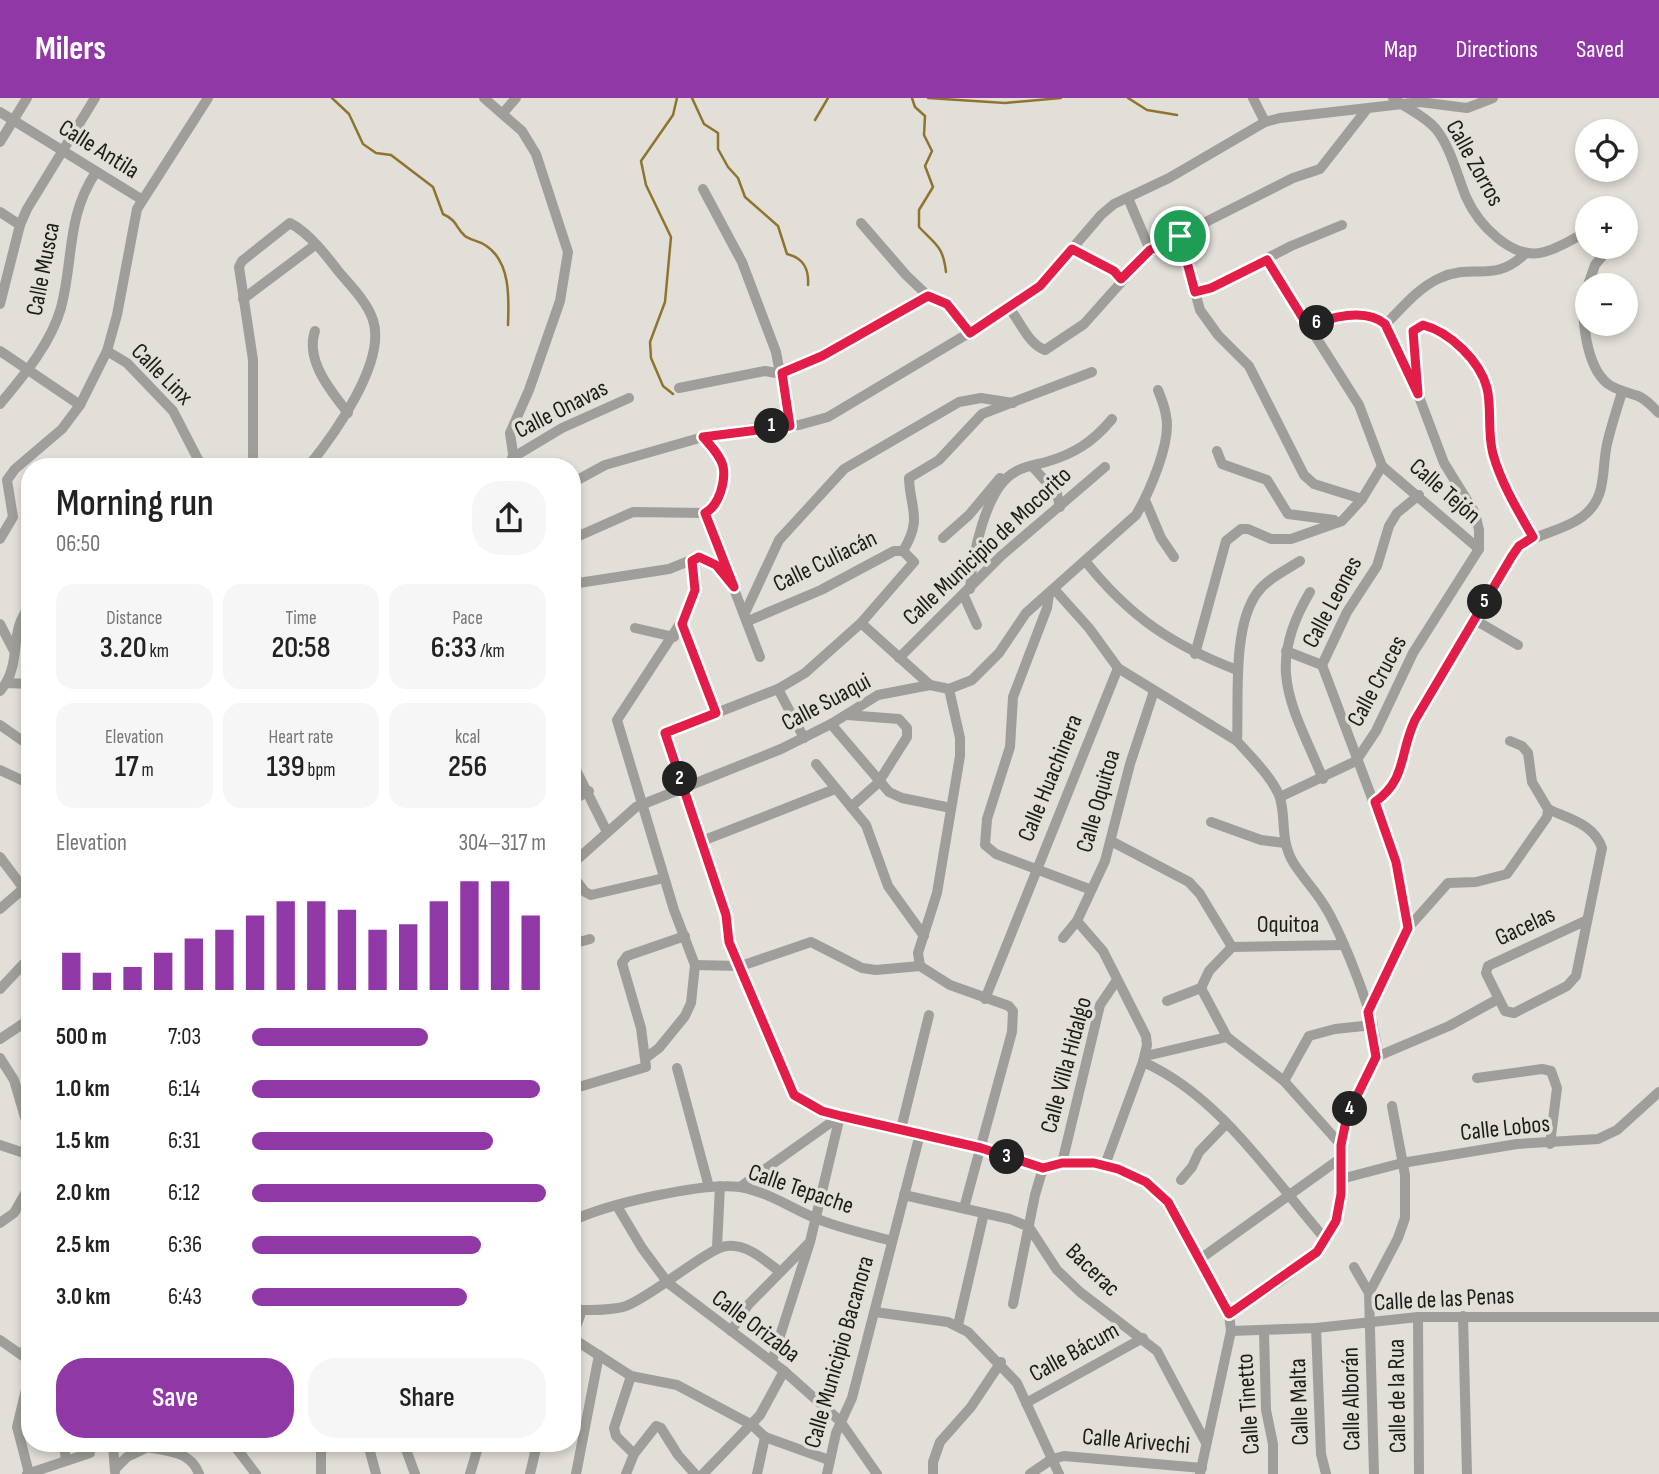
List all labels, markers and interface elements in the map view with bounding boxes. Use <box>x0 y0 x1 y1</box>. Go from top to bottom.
text: Milers <box>35 29 106 69</box>
text: Map <box>1384 35 1417 64</box>
text: Directions <box>1455 35 1538 64</box>
text: Saved <box>1576 35 1624 64</box>
street label: Calle Antila <box>53 113 145 185</box>
street label: Calle Zorros <box>1439 115 1511 211</box>
map controls <box>1575 119 1638 336</box>
button: locate <box>1575 119 1638 182</box>
button: + <box>1575 196 1638 259</box>
pin <box>1150 206 1210 266</box>
icon: arrive <box>1161 217 1199 255</box>
street label: Calle Musca <box>20 220 66 318</box>
button: − <box>1575 273 1638 336</box>
pin: 6 <box>1300 306 1334 341</box>
text: 6 <box>1312 311 1321 334</box>
street label: Calle Linx <box>125 337 199 411</box>
street label: Calle Onavas <box>509 373 613 445</box>
pin: 1 <box>754 408 790 444</box>
text: 1 <box>768 414 775 437</box>
street label: Calle Tejón <box>1403 452 1487 530</box>
street label: Calle Municipio de Mocorito <box>897 460 1077 632</box>
text: Morning run <box>56 481 214 526</box>
button: share <box>472 481 546 555</box>
street label: Calle Culiacán <box>768 523 882 599</box>
text: 06:50 <box>56 530 100 558</box>
street label: Calle Leones <box>1296 551 1368 653</box>
pin: 5 <box>1468 584 1502 620</box>
text: 5 <box>1480 590 1489 613</box>
text: Distance <box>106 607 162 630</box>
text: Time <box>285 607 317 630</box>
text: Pace <box>453 607 483 630</box>
text: 3.20 <box>100 630 147 666</box>
text: 20:58 <box>271 630 331 666</box>
text: 6:33 <box>431 630 477 666</box>
street label: Calle Cruces <box>1341 630 1413 732</box>
text: km <box>147 640 169 663</box>
text: /km <box>477 640 505 663</box>
street label: Calle Suaqui <box>776 666 876 738</box>
street label: Calle Huachinera <box>1011 710 1089 846</box>
text: Elevation <box>105 726 164 749</box>
text: Heart rate <box>269 726 333 749</box>
text: kcal <box>455 726 480 749</box>
street label: Calle Oquitoa <box>1070 746 1126 856</box>
text: 17 <box>115 749 139 785</box>
text: 139 <box>266 749 305 785</box>
text: 256 <box>448 749 487 785</box>
text: m <box>139 759 154 782</box>
text: bpm <box>305 759 336 782</box>
pin: 2 <box>662 762 698 796</box>
text: 2 <box>675 767 684 790</box>
text: Elevation <box>56 829 127 857</box>
text: 304–317 m <box>458 829 546 857</box>
street label: Gacelas <box>1491 900 1559 952</box>
street label: Oquitoa <box>1257 910 1319 939</box>
street label: Calle Villa Hidalgo <box>1034 994 1098 1136</box>
text: 500 m <box>56 1023 107 1051</box>
text: 7:03 <box>168 1023 201 1051</box>
text: 1.0 km <box>56 1075 110 1103</box>
text: 6:14 <box>168 1075 200 1103</box>
pin: 4 <box>1332 1091 1368 1126</box>
text: 4 <box>1345 1097 1354 1120</box>
street label: Calle Lobos <box>1459 1109 1551 1147</box>
text: 1.5 km <box>56 1127 109 1155</box>
text: 6:31 <box>168 1127 200 1155</box>
pin: 3 <box>990 1140 1024 1174</box>
text: 3 <box>1002 1145 1011 1168</box>
street label: Calle Tepache <box>745 1157 857 1221</box>
text: 2.0 km <box>56 1179 110 1207</box>
text: 6:12 <box>168 1179 200 1207</box>
text: 2.5 km <box>56 1231 110 1259</box>
text: 6:36 <box>168 1231 202 1259</box>
street label: Bacerac <box>1060 1237 1126 1303</box>
street label: Calle Municipio Bacanora <box>798 1253 880 1451</box>
street label: Calle de las Penas <box>1373 1281 1515 1317</box>
text: 3.0 km <box>56 1283 111 1311</box>
text: 6:43 <box>168 1283 202 1311</box>
street label: Calle Orizaba <box>706 1283 806 1369</box>
street label: Calle Bácum <box>1024 1316 1124 1388</box>
street label: Calle de la Rua <box>1382 1339 1412 1453</box>
street label: Calle Alborán <box>1336 1347 1366 1451</box>
street label: Calle Tinetto <box>1230 1352 1266 1456</box>
button: Save <box>56 1358 294 1438</box>
button: Share <box>308 1358 546 1438</box>
street label: Calle Malta <box>1283 1358 1315 1446</box>
street label: Calle Arivechi <box>1081 1422 1191 1460</box>

